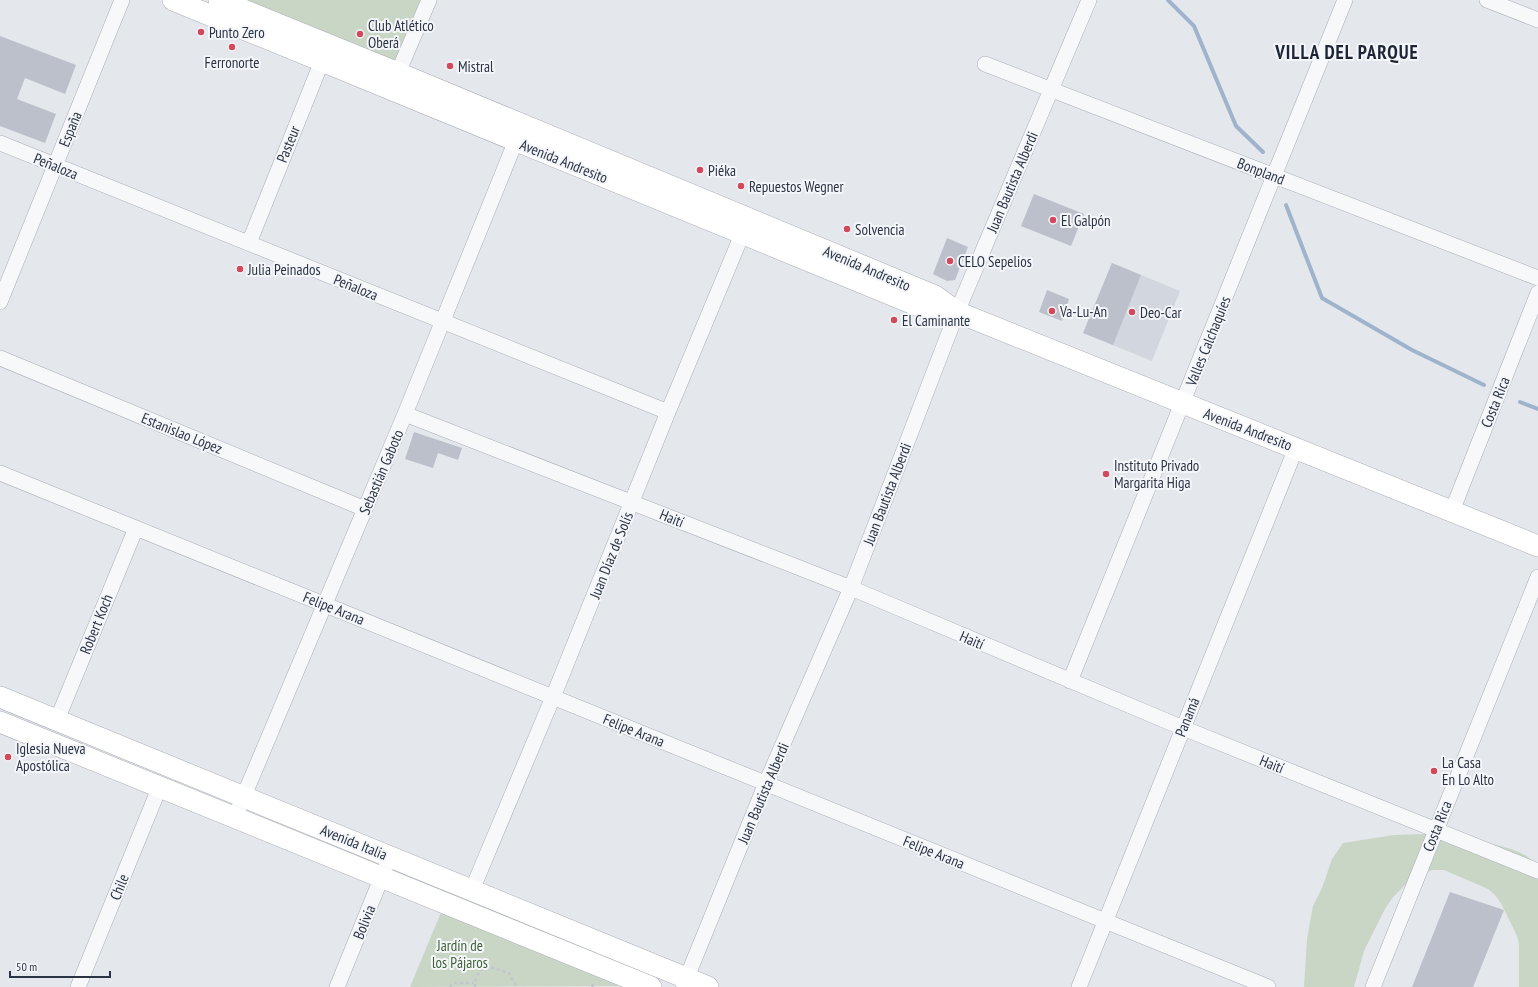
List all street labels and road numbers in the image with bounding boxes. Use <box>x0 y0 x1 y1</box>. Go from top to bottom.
street label: España <box>54 108 86 150</box>
street label: Pasteur <box>272 122 304 165</box>
street label: Juan Bautista Alberdi <box>982 129 1042 236</box>
street label: Avenida Andresito <box>517 135 611 187</box>
street label: Peñaloza <box>31 149 81 183</box>
street label: Bonpland <box>1235 153 1287 189</box>
street label: Avenida Andresito <box>820 241 914 295</box>
street label: Peñaloza <box>331 270 381 304</box>
street label: Valles Calchaquíes <box>1181 293 1235 390</box>
street label: Costa Rica <box>1476 374 1514 430</box>
street label: Avenida Andresito <box>1201 403 1295 455</box>
street label: Estanislao López <box>139 408 225 458</box>
street label: Sebastián Gaboto <box>355 427 407 517</box>
street label: Juan Bautista Alberdi <box>858 440 915 549</box>
street label: Haití <box>657 505 688 532</box>
street label: Juan Díaz de Solís <box>585 509 637 602</box>
street label: Felipe Arana <box>301 587 367 629</box>
street label: Robert Koch <box>75 591 117 657</box>
street label: Haití <box>957 626 988 654</box>
street label: Panamá <box>1171 695 1203 739</box>
street label: Felipe Arana <box>601 709 667 751</box>
street label: Juan Bautista Alberdi <box>733 740 793 847</box>
street label: Haití <box>1257 751 1288 778</box>
street label: Costa Rica <box>1418 798 1456 854</box>
street label: Avenida Italia <box>318 820 390 864</box>
street label: Felipe Arana <box>901 831 967 873</box>
street label: Chile <box>105 871 133 903</box>
street label: Bolivia <box>349 902 379 942</box>

